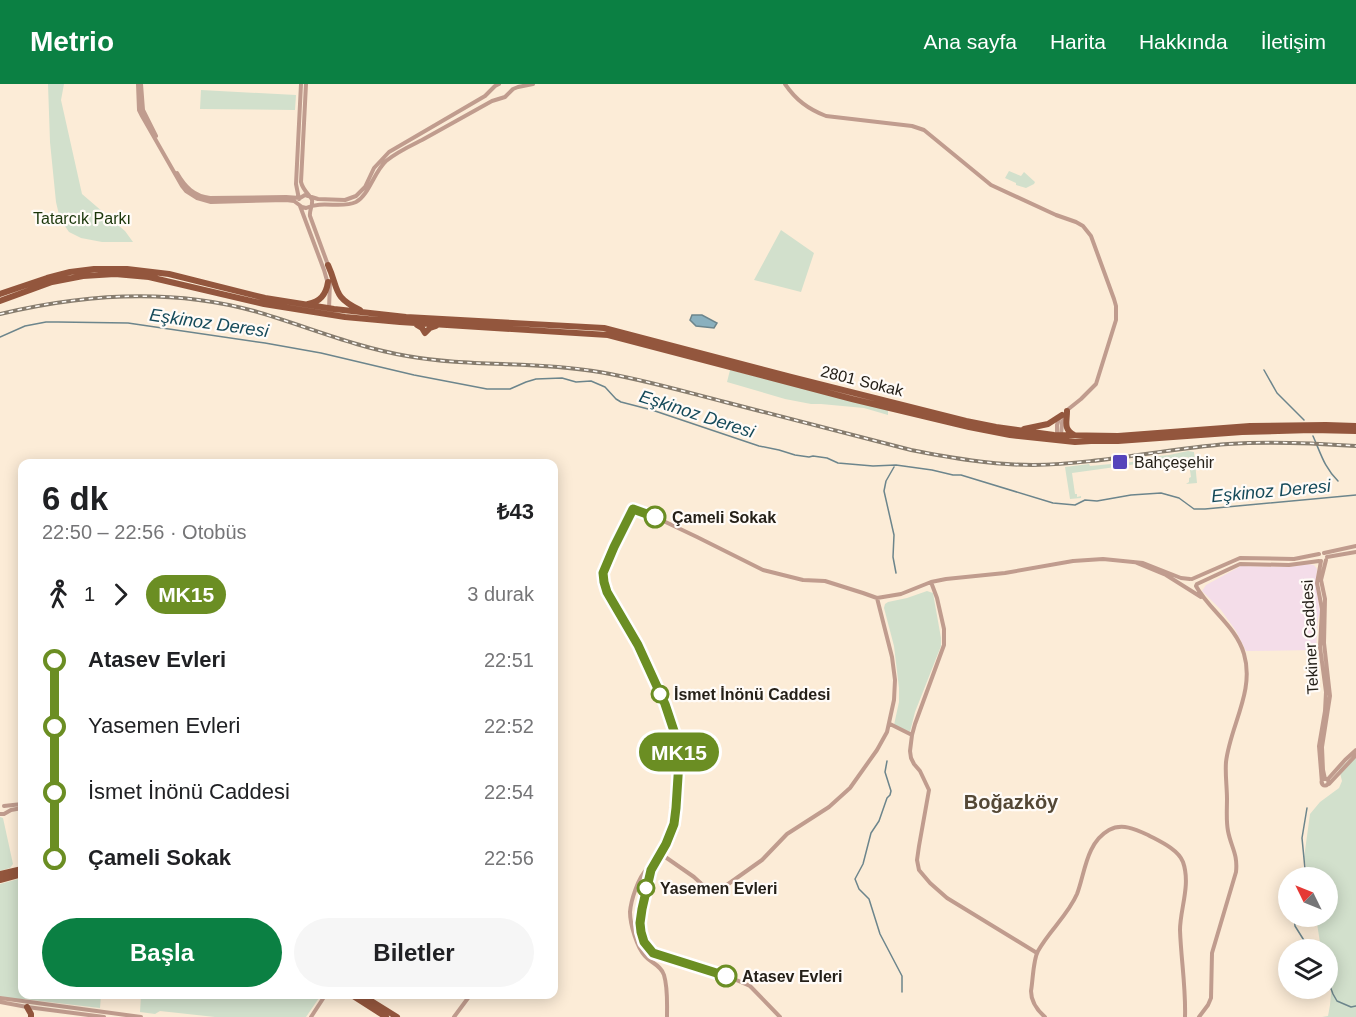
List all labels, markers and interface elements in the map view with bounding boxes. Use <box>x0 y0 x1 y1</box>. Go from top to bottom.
text: Metrio <box>30 26 114 57</box>
text: Ana sayfa <box>924 30 1017 53</box>
text: Harita <box>1050 30 1106 53</box>
text: Hakkında <box>1139 30 1228 53</box>
text: İletişim <box>1261 30 1326 53</box>
park label: Tatarcık Parkı <box>33 210 131 227</box>
water label: Eşkinoz Deresi <box>148 305 271 341</box>
street label: 2801 Sokak <box>819 363 906 400</box>
water label: Eşkinoz Deresi <box>637 386 758 442</box>
marker: Bahçeşehir <box>1111 453 1129 471</box>
place label: Bahçeşehir <box>1134 454 1215 471</box>
water label: Eşkinoz Deresi <box>1210 476 1333 506</box>
text: 6 dk <box>42 480 108 517</box>
text: ₺43 <box>497 499 534 524</box>
marker: Çameli Sokak <box>644 506 666 528</box>
place label: Çameli Sokak <box>672 509 776 526</box>
text: 22:50 – 22:56 · Otobüs <box>42 521 247 543</box>
icon: walk <box>42 578 75 611</box>
icon: forward <box>104 578 137 611</box>
street label: Tekiner Caddesi <box>1299 579 1321 695</box>
text: 1 <box>84 583 95 605</box>
text: MK15 <box>158 583 214 606</box>
text: 3 durak <box>467 583 534 605</box>
text: Atasev Evleri <box>88 647 226 672</box>
text: 22:51 <box>484 649 534 671</box>
marker: İsmet İnönü Caddesi <box>651 685 669 703</box>
place label: İsmet İnönü Caddesi <box>674 686 830 703</box>
text: Yasemen Evleri <box>88 713 240 738</box>
text: 22:52 <box>484 715 534 737</box>
line badge: MK15 <box>637 732 721 772</box>
text: MK15 <box>651 741 707 764</box>
text: İsmet İnönü Caddesi <box>88 779 290 804</box>
text: 22:54 <box>484 781 534 803</box>
district label: Boğazköy <box>964 791 1059 813</box>
text: Çameli Sokak <box>88 845 231 870</box>
text: 22:56 <box>484 847 534 869</box>
north arrow <box>1278 867 1338 927</box>
map controls <box>1278 867 1338 999</box>
marker: Yasemen Evleri <box>637 879 655 897</box>
place label: Yasemen Evleri <box>660 880 777 897</box>
button: Başla <box>42 918 282 987</box>
button: Biletler <box>294 918 534 987</box>
button: layers <box>1278 939 1338 999</box>
marker: Atasev Evleri <box>715 965 737 987</box>
place label: Atasev Evleri <box>742 968 843 985</box>

